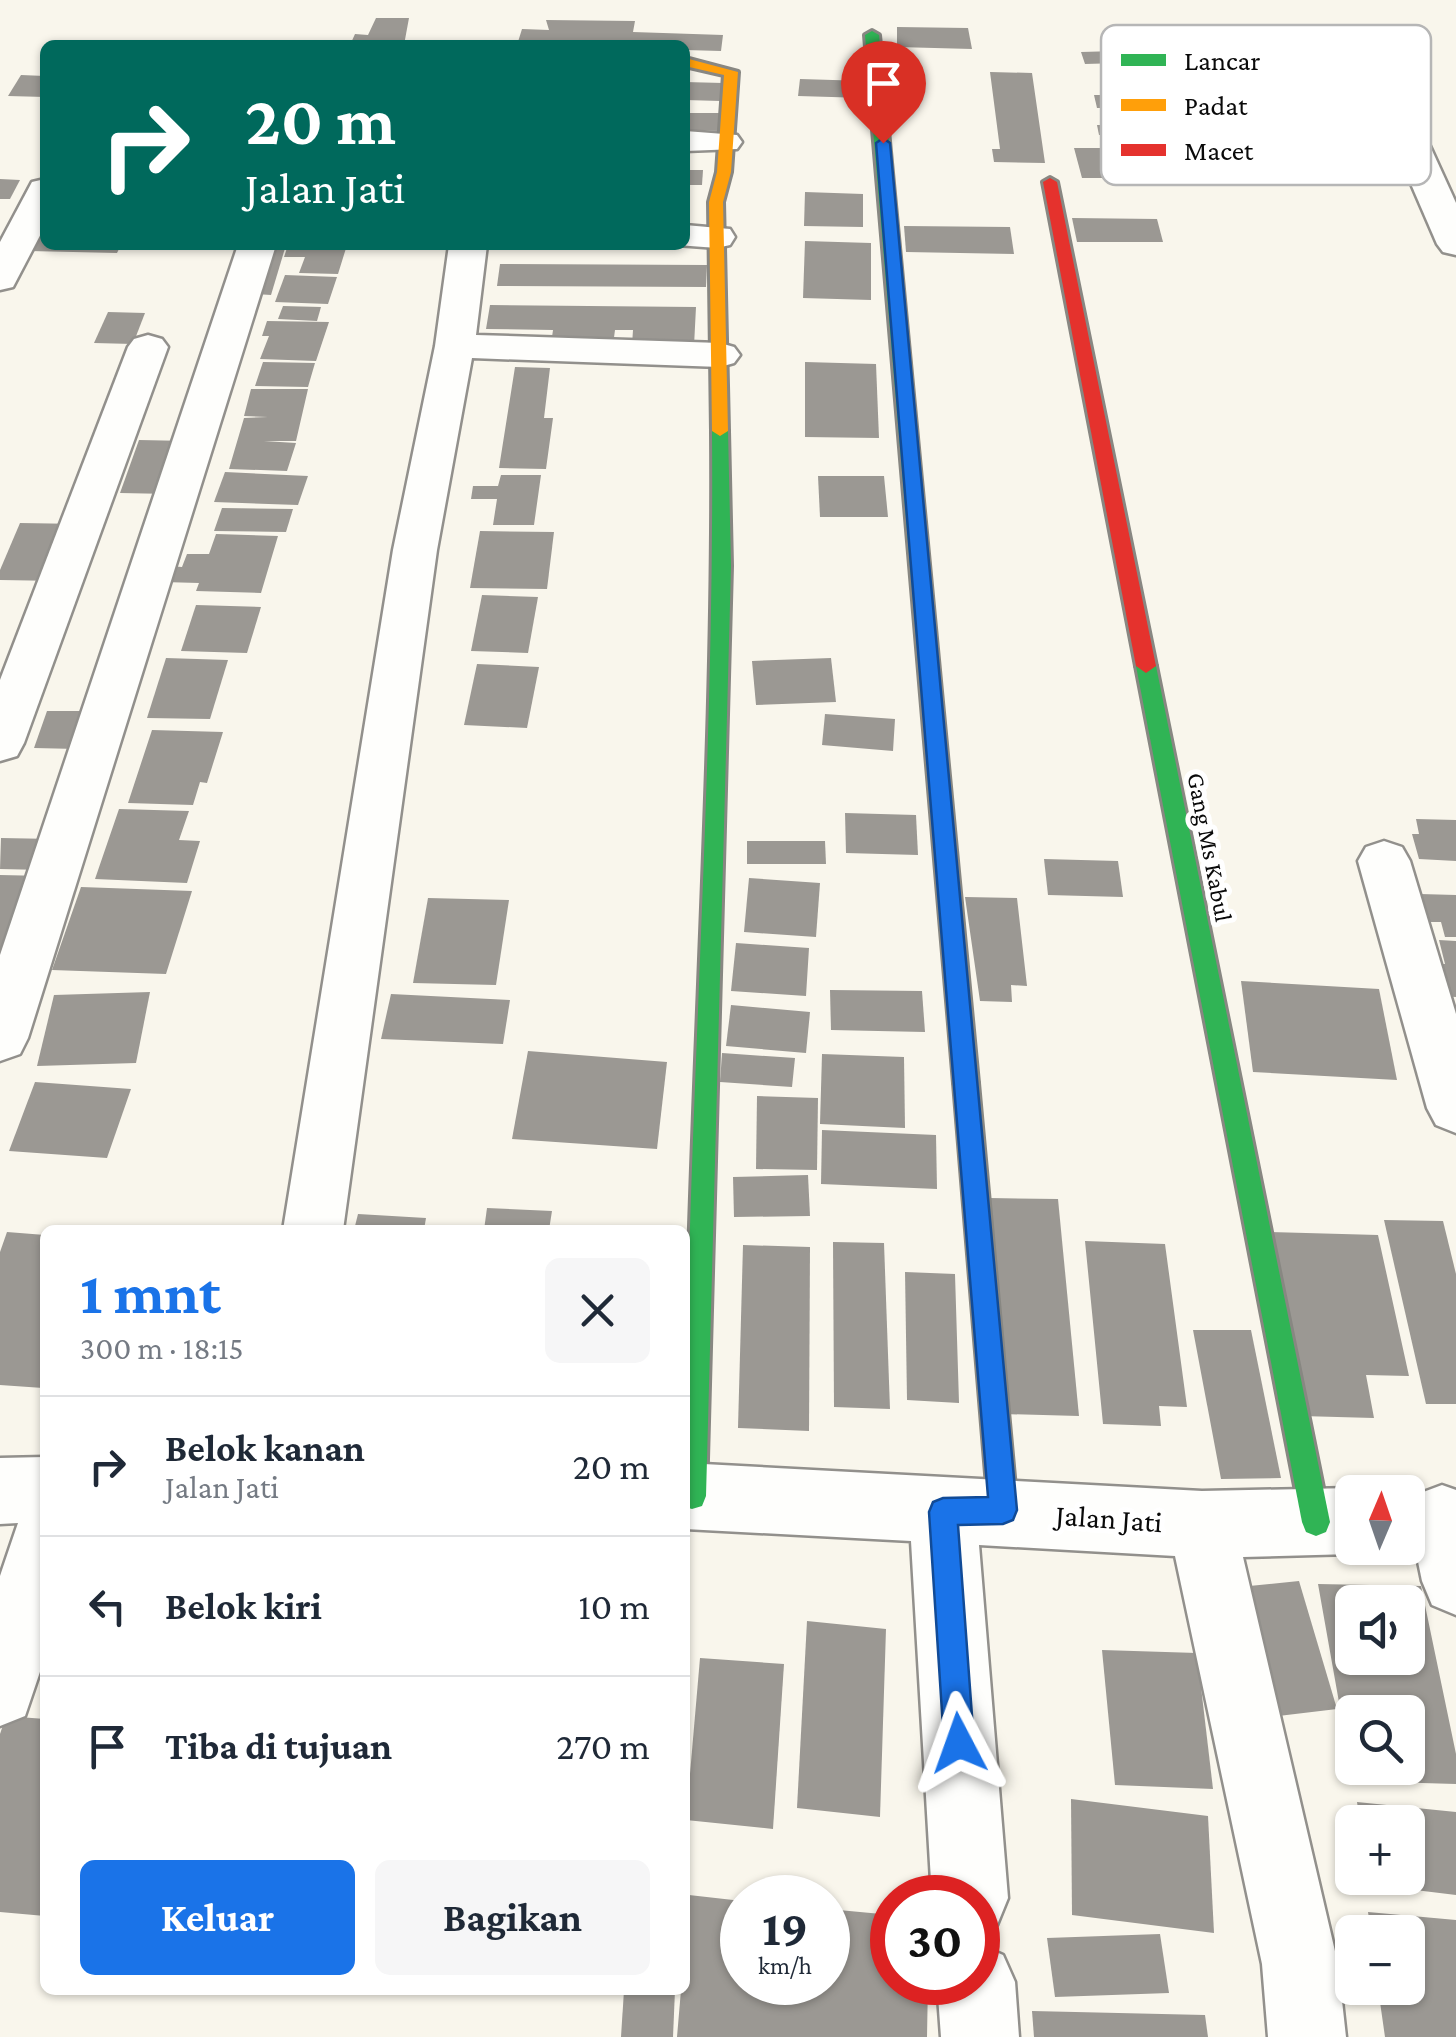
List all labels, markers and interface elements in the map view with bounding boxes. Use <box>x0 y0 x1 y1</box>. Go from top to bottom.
legend <box>1101 25 1431 185</box>
pin <box>841 41 926 144</box>
text: Lancar <box>1184 45 1261 76</box>
icon: arrive <box>856 56 911 111</box>
icon: right <box>80 80 210 210</box>
text: 20 m <box>245 81 396 159</box>
text: Padat <box>1184 90 1248 121</box>
text: Macet <box>1184 135 1254 166</box>
text: Jalan Jati <box>245 163 405 213</box>
street label: Gang Ms Kabul <box>1181 770 1238 924</box>
button: close <box>545 1258 650 1363</box>
text: 1 mnt <box>80 1259 221 1326</box>
text: 300 m · 18:15 <box>80 1330 244 1366</box>
text: Belok kanan <box>165 1427 365 1469</box>
icon: right <box>80 1439 135 1494</box>
text: 20 m <box>573 1445 650 1487</box>
text: Jalan Jati <box>165 1469 279 1505</box>
north arrow <box>1335 1475 1425 1565</box>
map controls <box>1335 1475 1425 2005</box>
street label: Jalan Jati <box>1052 1498 1164 1538</box>
icon: left <box>80 1579 135 1634</box>
text: Belok kiri <box>165 1585 322 1627</box>
text: 10 m <box>578 1585 650 1627</box>
button: sound <box>1335 1585 1425 1675</box>
position arrow <box>907 1691 1011 1795</box>
button: search <box>1335 1695 1425 1785</box>
icon: arrive <box>80 1719 135 1774</box>
text: Tiba di tujuan <box>165 1725 392 1767</box>
text: 270 m <box>556 1725 650 1767</box>
button: + <box>1335 1805 1425 1895</box>
button: Keluar <box>80 1860 355 1975</box>
button: Bagikan <box>375 1860 650 1975</box>
speed limit sign: 30 <box>870 1875 1000 2005</box>
text: 19 <box>762 1900 808 1956</box>
button: − <box>1335 1915 1425 2005</box>
text: km/h <box>758 1952 812 1979</box>

